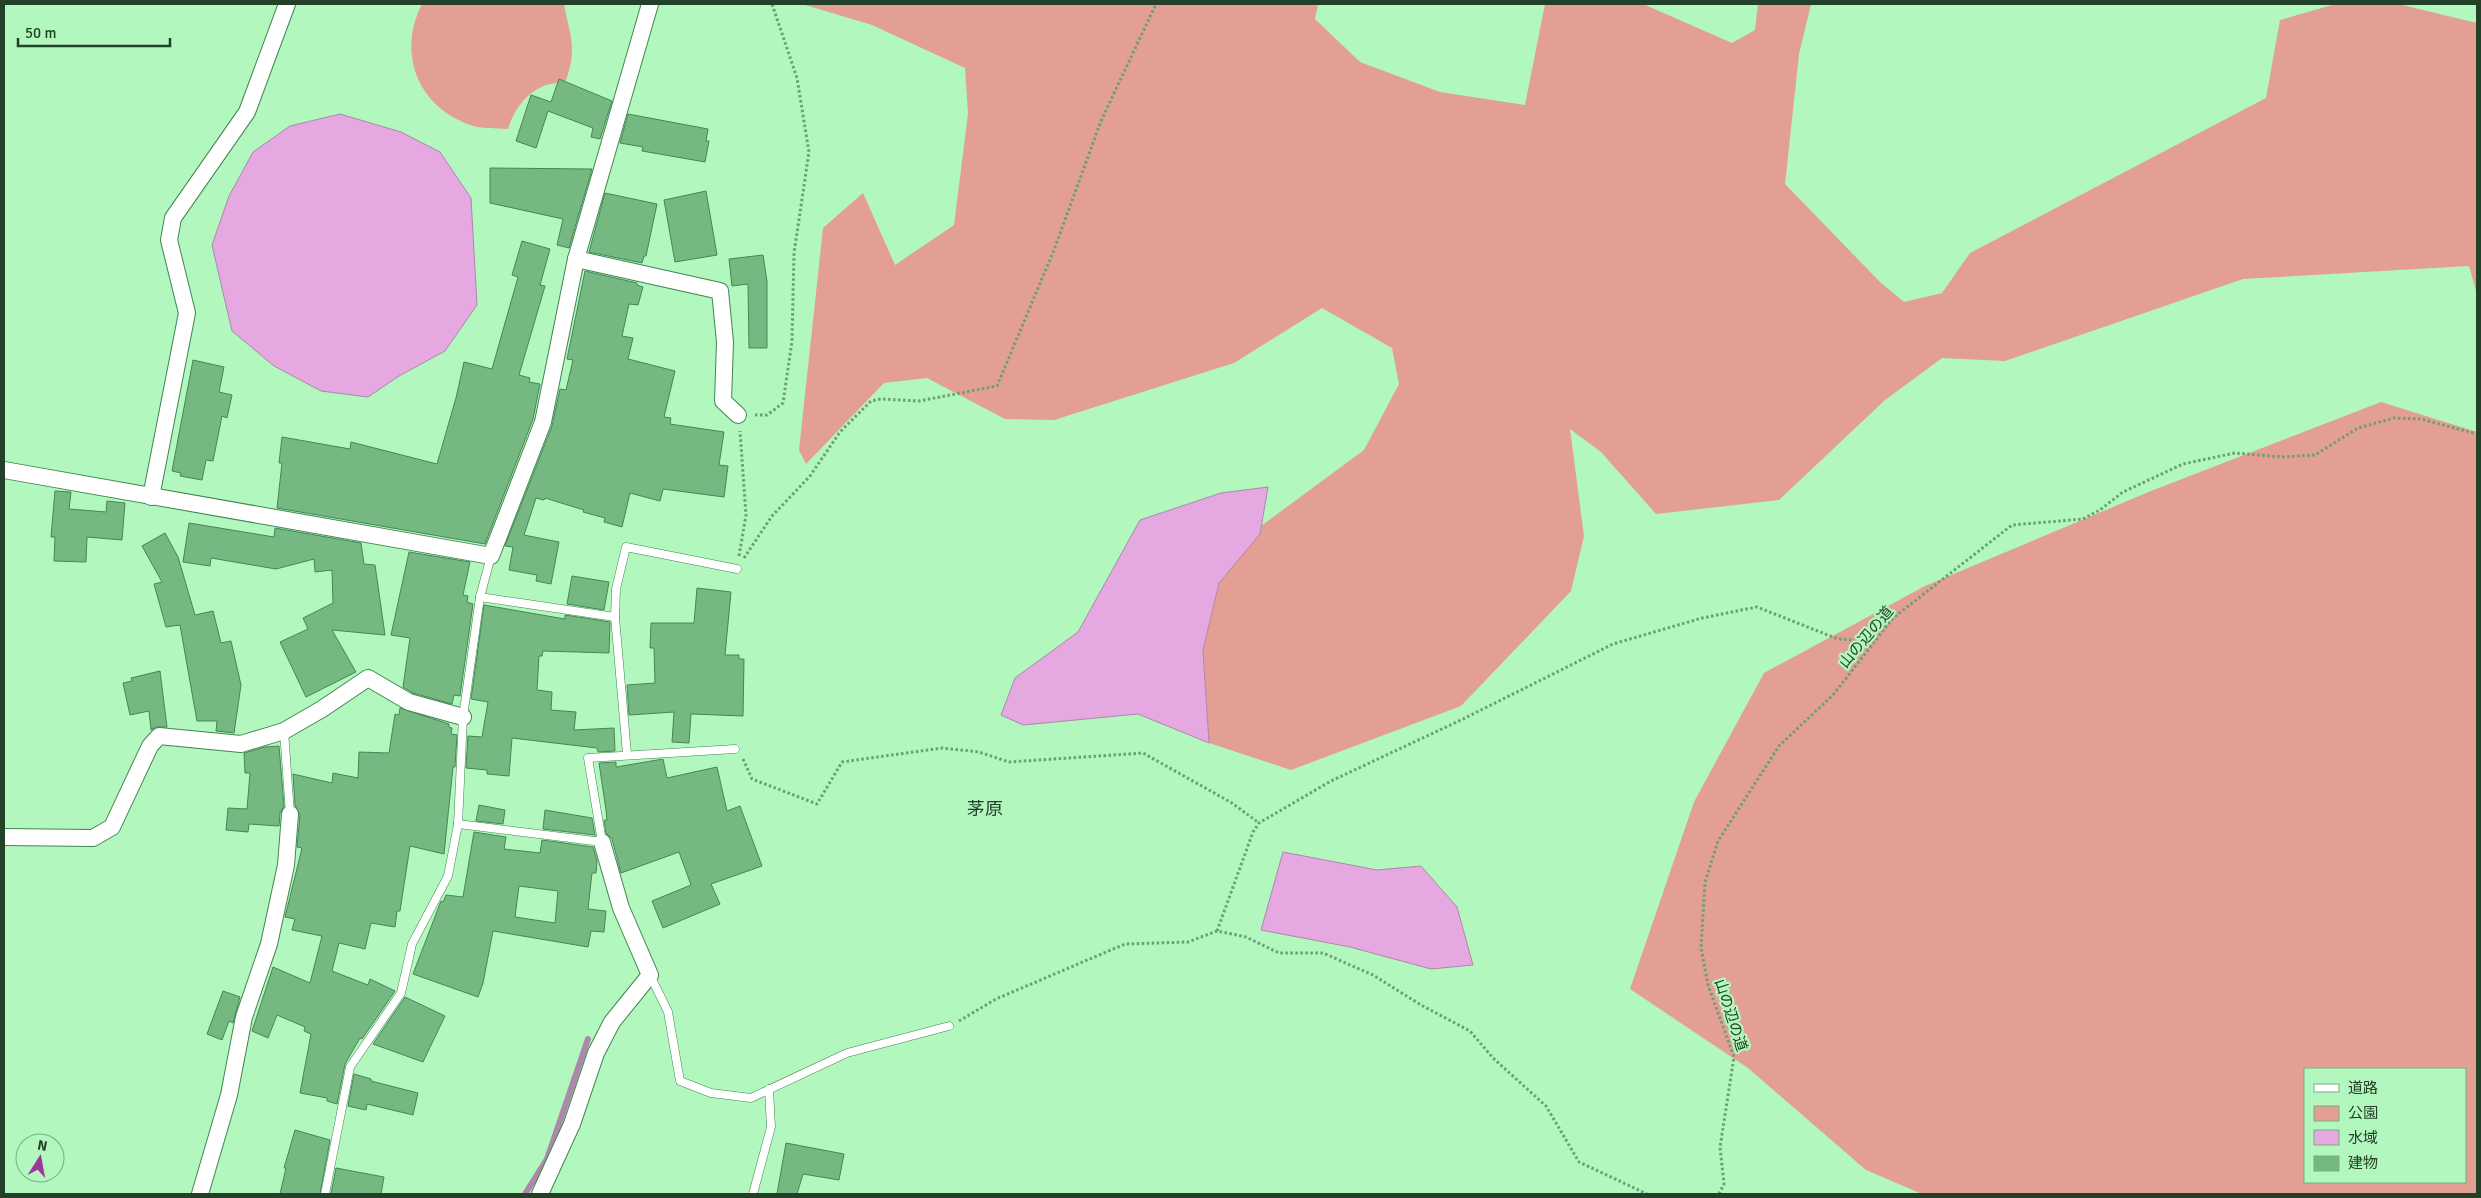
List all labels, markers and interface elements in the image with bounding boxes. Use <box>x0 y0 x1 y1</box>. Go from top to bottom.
scale bar <box>18 15 170 47</box>
text: 50 m <box>25 24 56 42</box>
street label: 山の辺の道 <box>1835 602 1897 672</box>
district label: 茅原 <box>967 798 1003 820</box>
street label: 山の辺の道 <box>1711 977 1751 1053</box>
legend <box>2304 1068 2466 1183</box>
text: 道路 <box>2348 1079 2378 1097</box>
text: 公園 <box>2348 1104 2378 1122</box>
text: 水域 <box>2348 1129 2378 1147</box>
north arrow <box>15 1133 65 1183</box>
text: N <box>36 1136 49 1155</box>
text: 建物 <box>2348 1154 2378 1172</box>

